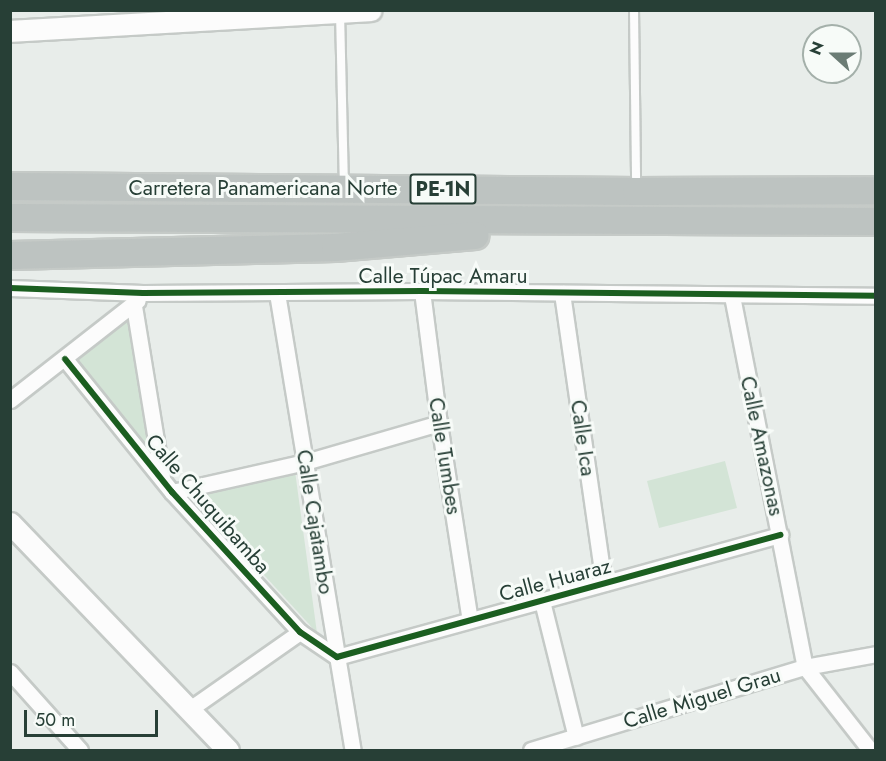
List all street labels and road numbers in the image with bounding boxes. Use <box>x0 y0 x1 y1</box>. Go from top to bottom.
road number: PE-1N <box>408 172 478 206</box>
street label: Carretera Panamericana Norte <box>128 175 398 201</box>
street label: Calle Túpac Amaru <box>358 263 528 289</box>
street label: Calle Amazonas <box>735 374 789 518</box>
street label: Calle Tumbes <box>423 396 467 516</box>
street label: Calle Ica <box>565 398 601 478</box>
street label: Calle Chuquibamba <box>141 429 275 579</box>
street label: Calle Cajatambo <box>291 448 339 596</box>
street label: Calle Huaraz <box>497 553 613 607</box>
street label: Calle Miguel Grau <box>620 662 784 734</box>

